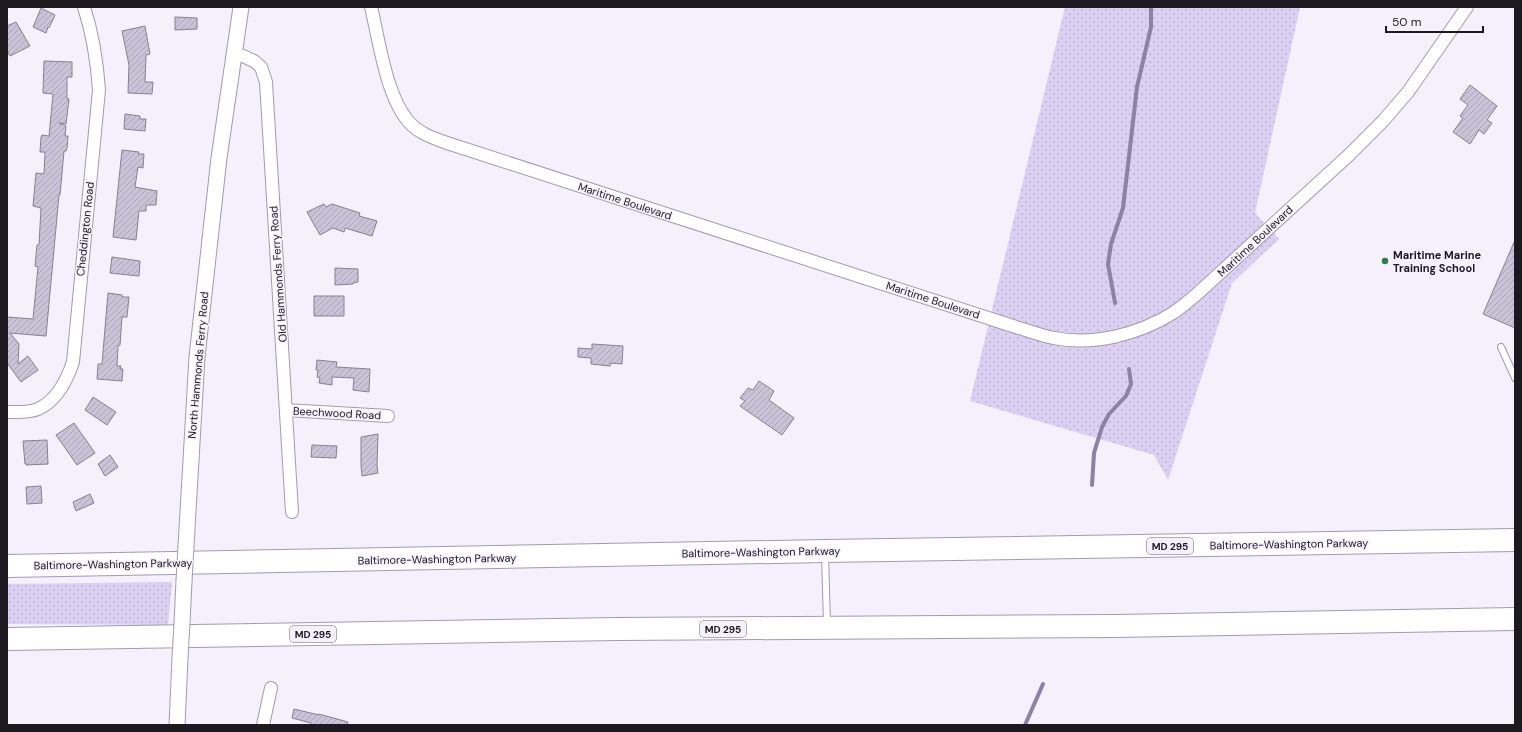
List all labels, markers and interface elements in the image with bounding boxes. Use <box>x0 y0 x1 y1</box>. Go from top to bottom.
scale bar <box>1386 8 1483 34</box>
text: 50 m <box>1392 14 1421 30</box>
street label: Maritime Boulevard <box>576 179 674 223</box>
street label: Cheddington Road <box>73 181 97 277</box>
street label: Maritime Boulevard <box>1214 202 1296 280</box>
street label: Old Hammonds Ferry Road <box>266 205 290 343</box>
place label: Maritime Marine Training School <box>1393 248 1482 275</box>
marker: Maritime Marine Training School <box>1380 256 1390 266</box>
street label: Maritime Boulevard <box>884 278 982 322</box>
street label: North Hammonds Ferry Road <box>185 291 211 439</box>
street label: Beechwood Road <box>292 404 382 422</box>
street label: Baltimore-Washington Parkway <box>1209 536 1369 552</box>
road number: MD 295 <box>1147 538 1193 554</box>
street label: Baltimore-Washington Parkway <box>681 544 841 560</box>
street label: Baltimore-Washington Parkway <box>357 551 517 567</box>
street label: Baltimore-Washington Parkway <box>33 556 193 572</box>
road number: MD 295 <box>700 621 746 637</box>
road number: MD 295 <box>290 626 336 642</box>

